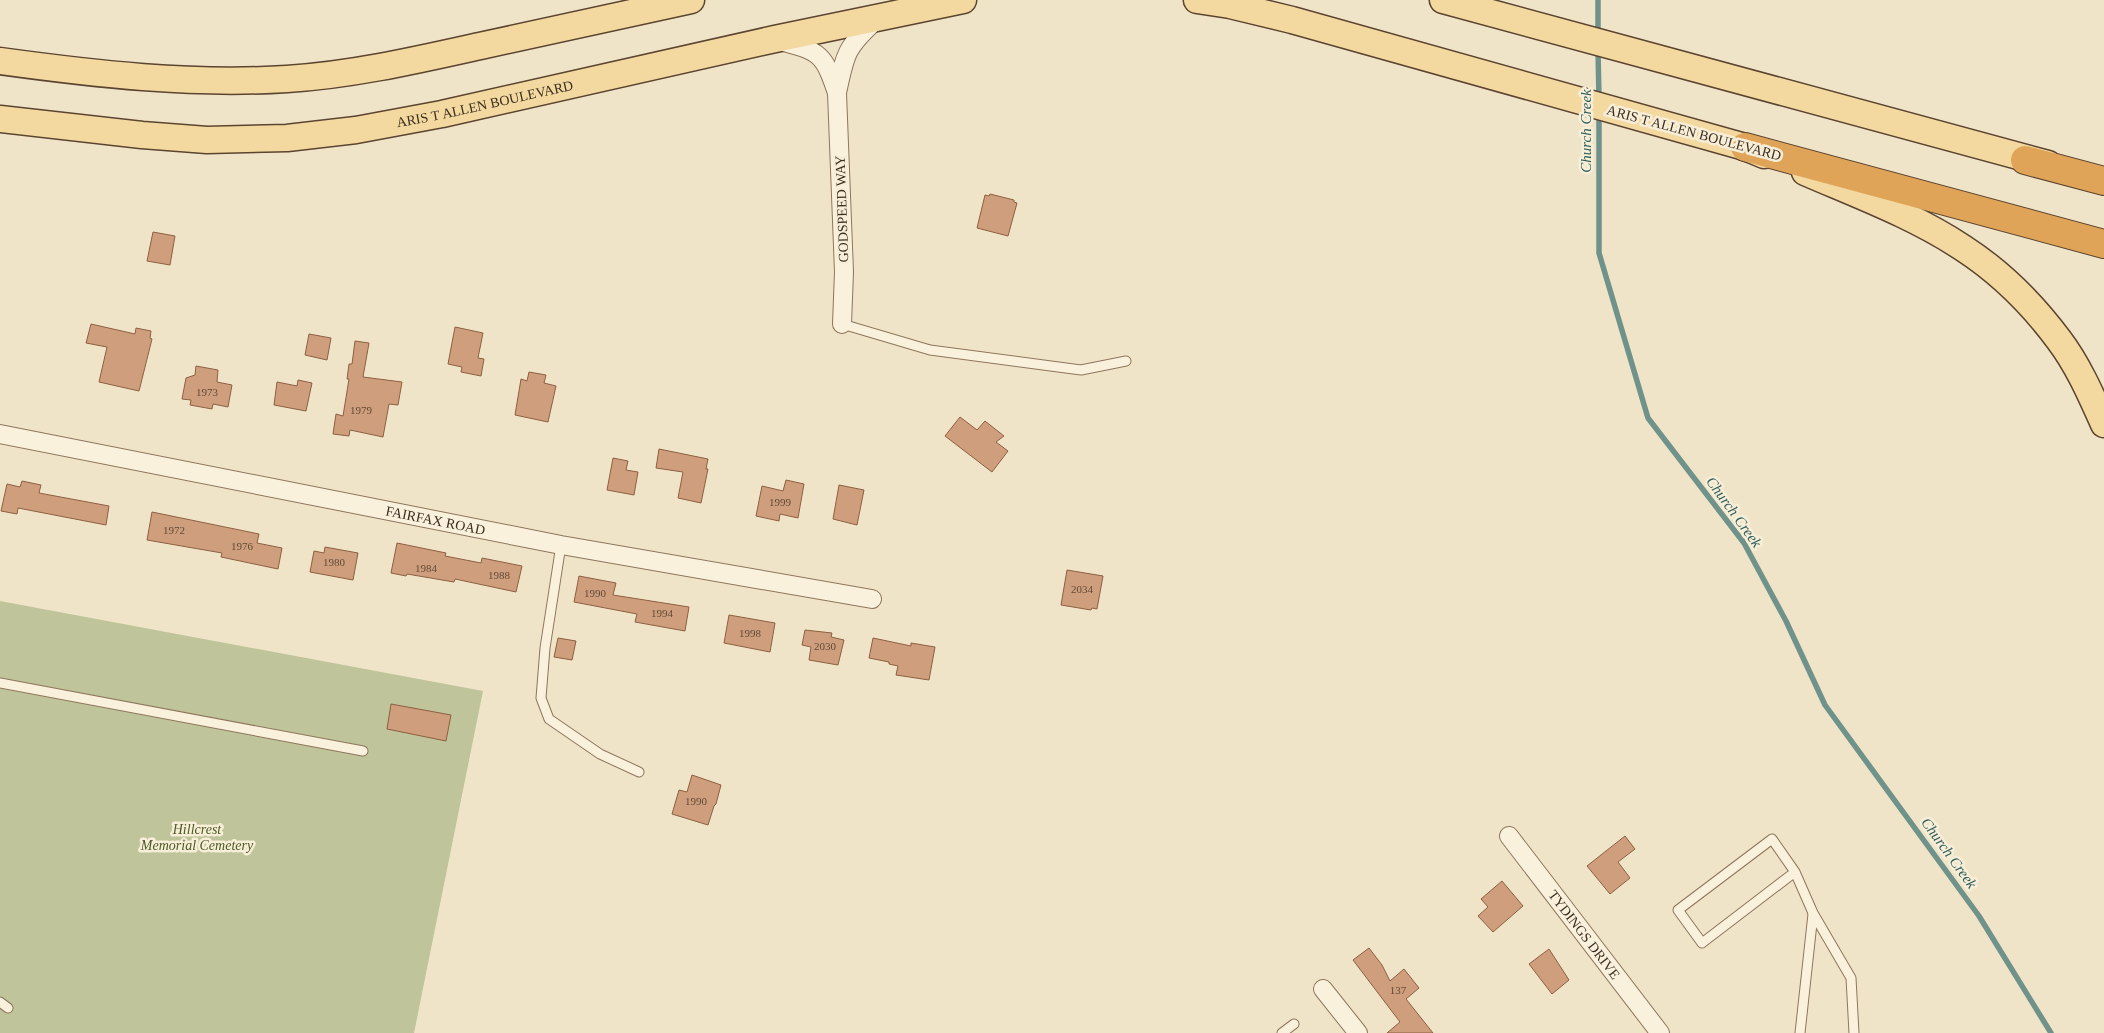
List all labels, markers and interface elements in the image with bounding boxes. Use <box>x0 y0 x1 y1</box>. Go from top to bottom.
street label: ARIS T ALLEN BOULEVARD <box>395 77 574 130</box>
water label: Church Creek <box>1578 89 1594 173</box>
street label: ARIS T ALLEN BOULEVARD <box>1605 102 1783 164</box>
street label: GODSPEED WAY <box>833 155 851 263</box>
house number: 1973 <box>196 386 219 398</box>
house number: 1979 <box>350 404 373 416</box>
water label: Church Creek <box>1703 474 1765 551</box>
house number: 1999 <box>769 496 792 508</box>
street label: FAIRFAX ROAD <box>385 503 487 537</box>
house number: 1972 <box>163 524 185 536</box>
house number: 1976 <box>231 540 254 552</box>
house number: 1980 <box>323 556 346 568</box>
house number: 1984 <box>415 562 438 574</box>
house number: 1988 <box>488 569 511 581</box>
house number: 2034 <box>1071 583 1094 595</box>
house number: 1990 <box>584 587 607 599</box>
house number: 1994 <box>651 607 674 619</box>
house number: 1998 <box>739 627 762 639</box>
house number: 2030 <box>814 640 837 652</box>
house number: 1990 <box>685 795 708 807</box>
water label: Church Creek <box>1918 815 1980 892</box>
park label: Hillcrest Memorial Cemetery <box>140 822 254 853</box>
street label: TYDINGS DRIVE <box>1546 887 1623 982</box>
house number: 137 <box>1390 984 1407 996</box>

